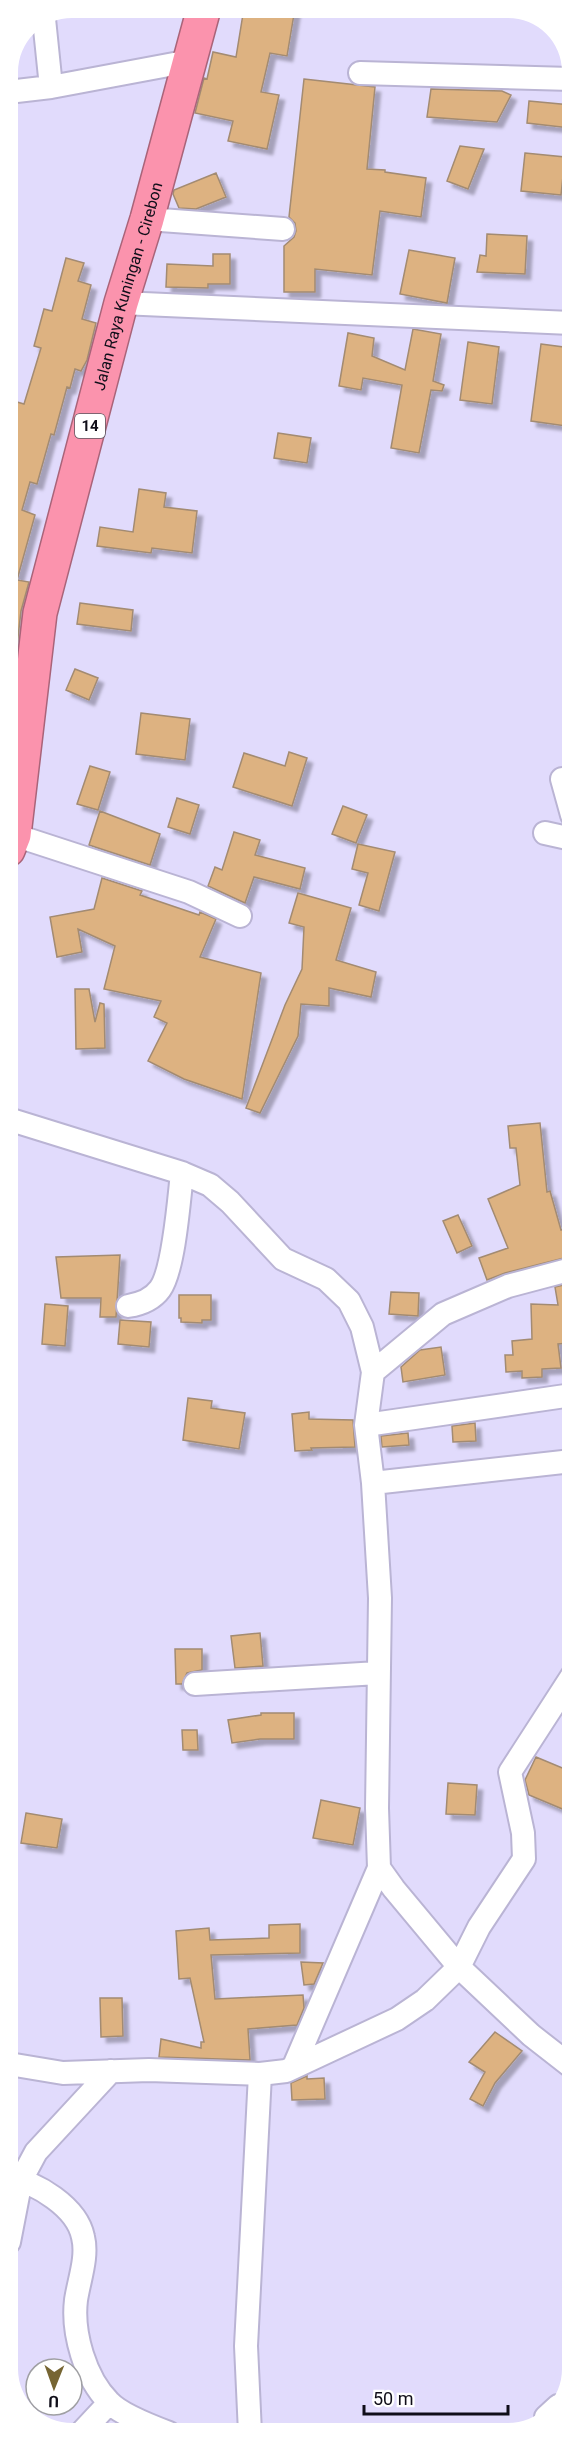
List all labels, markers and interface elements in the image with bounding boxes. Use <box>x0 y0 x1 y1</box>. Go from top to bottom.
street label: Jalan Raya Kuningan - Cirebon <box>90 180 167 393</box>
road number: 14 <box>75 414 105 438</box>
north arrow <box>24 2357 84 2417</box>
scale bar <box>364 2378 508 2416</box>
text: 50 m <box>373 2388 413 2409</box>
text: U <box>48 2392 59 2411</box>

